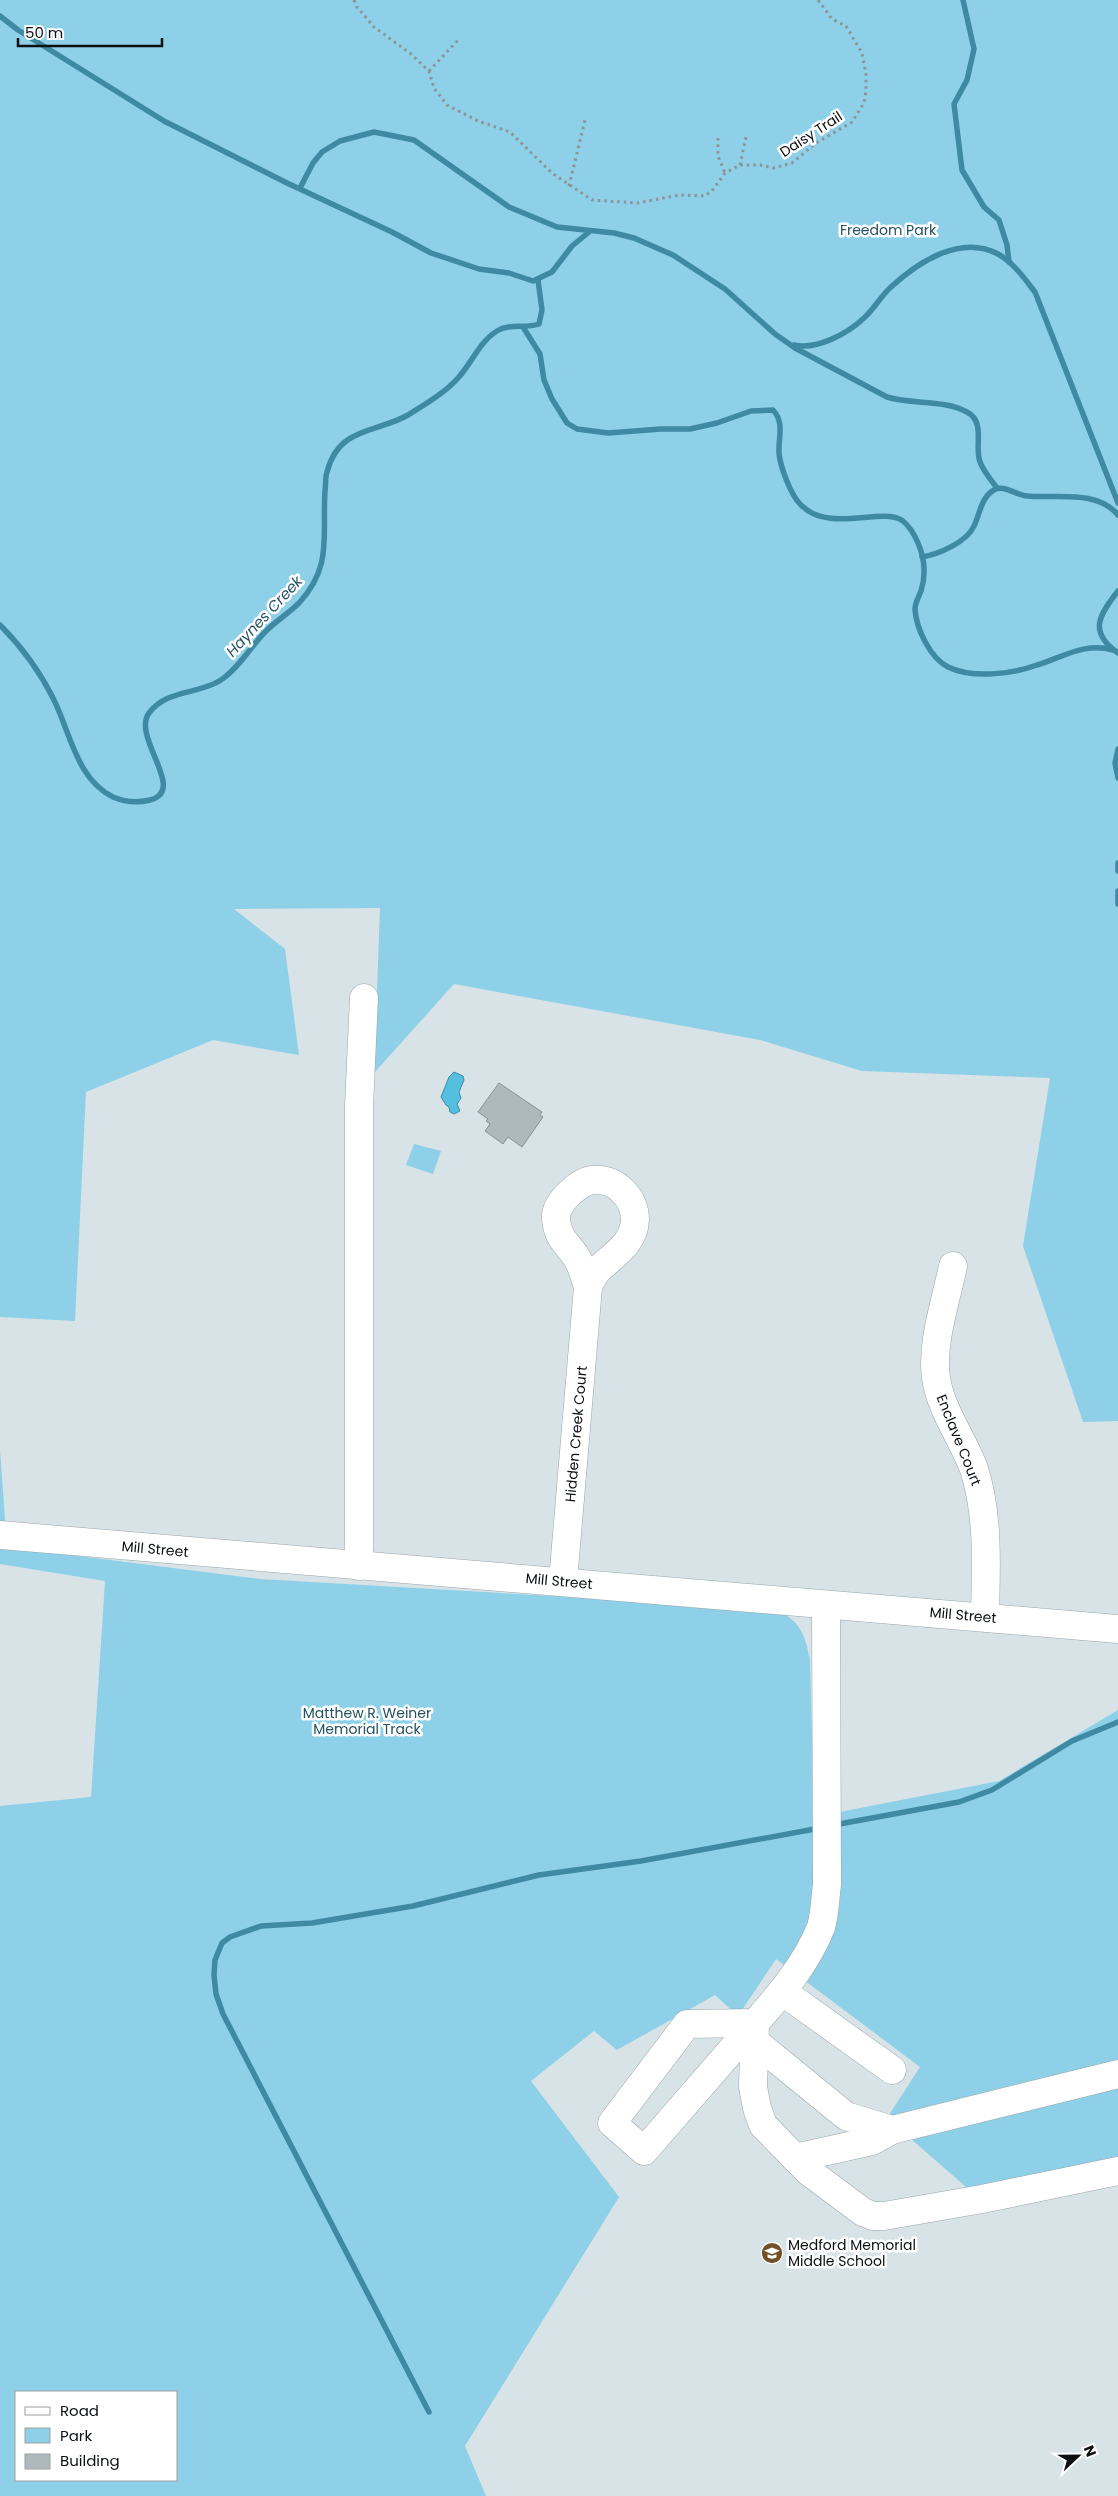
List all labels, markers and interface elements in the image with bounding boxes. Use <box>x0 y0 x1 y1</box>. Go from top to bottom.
scale bar <box>18 15 161 47</box>
text: 50 m <box>25 22 63 43</box>
street label: Daisy Trail <box>776 106 846 162</box>
park label: Freedom Park <box>840 220 937 240</box>
water label: Haynes Creek <box>221 570 308 661</box>
street label: Hidden Creek Court <box>560 1365 592 1503</box>
street label: Enclave Court <box>932 1391 986 1489</box>
street label: Mill Street <box>121 1536 189 1562</box>
street label: Mill Street <box>525 1568 593 1594</box>
street label: Mill Street <box>929 1602 997 1628</box>
park label: Matthew R. Weiner Memorial Track <box>303 1703 431 1739</box>
place label: Medford Memorial Middle School <box>788 2235 916 2271</box>
school or university icon: Medford Memorial Middle School <box>760 2241 784 2265</box>
legend <box>15 2391 178 2481</box>
text: Road <box>60 2400 99 2421</box>
text: Park <box>60 2425 92 2446</box>
north arrow <box>1053 2431 1103 2481</box>
text: N <box>1079 2443 1101 2460</box>
text: Building <box>60 2450 120 2471</box>

